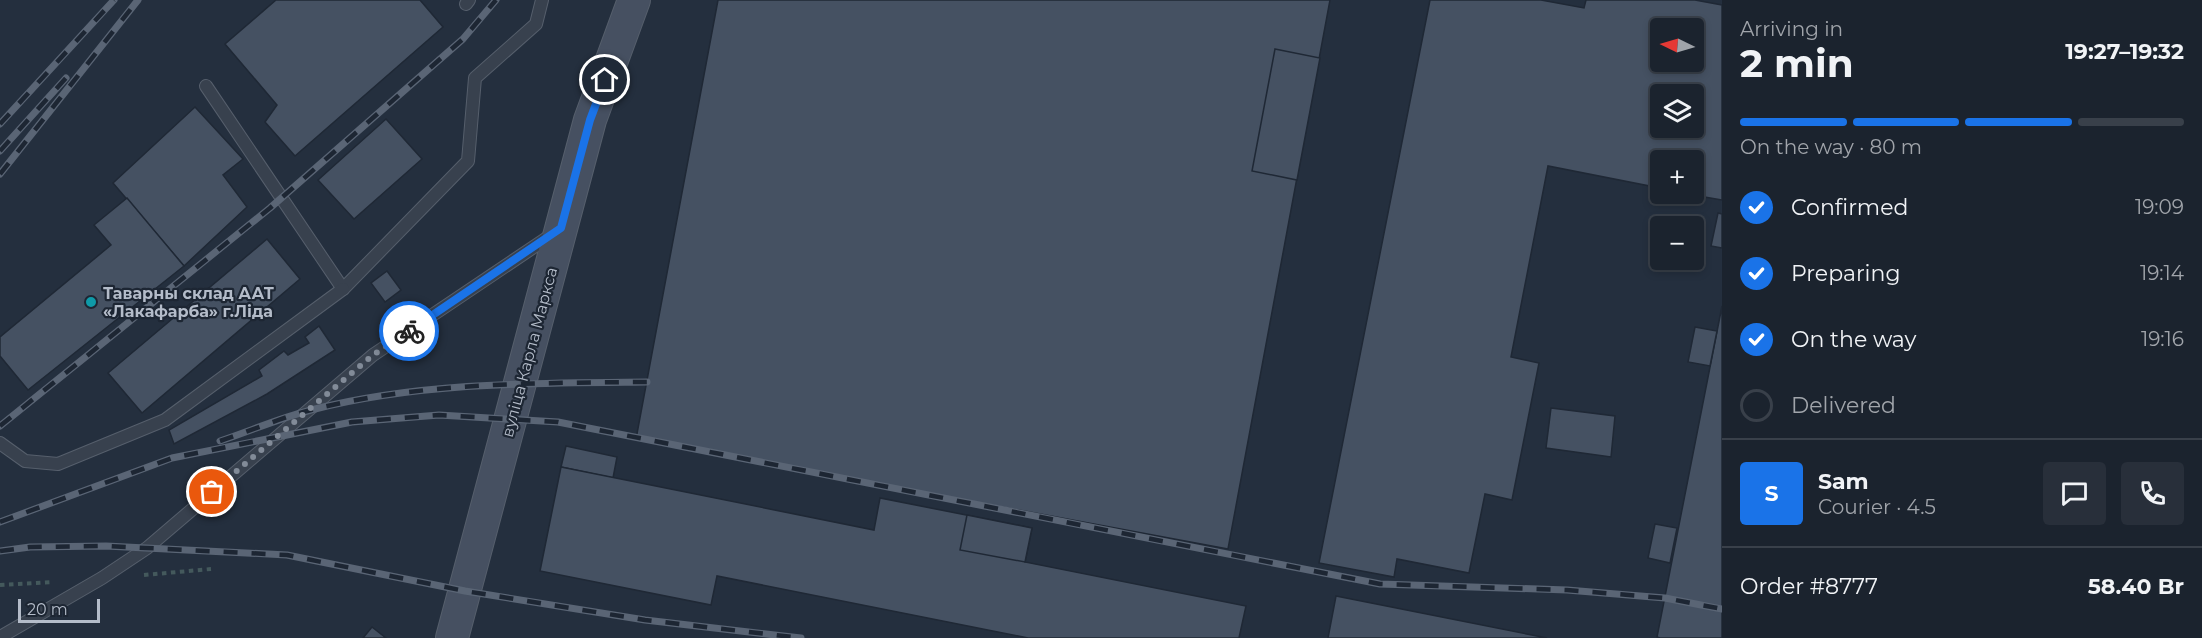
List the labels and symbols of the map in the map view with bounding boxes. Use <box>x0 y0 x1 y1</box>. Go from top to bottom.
north arrow <box>1650 18 1704 72</box>
pin <box>579 54 630 105</box>
street label: вуліца Карла Маркса <box>498 265 561 439</box>
place label: Таварны склад ААТ «Лакафарба» г.Ліда <box>103 284 274 321</box>
marker: Таварны склад ААТ «Лакафарба» г.Ліда <box>84 295 98 309</box>
courier <box>379 301 439 361</box>
pin <box>186 466 237 517</box>
scale bar <box>18 596 100 624</box>

